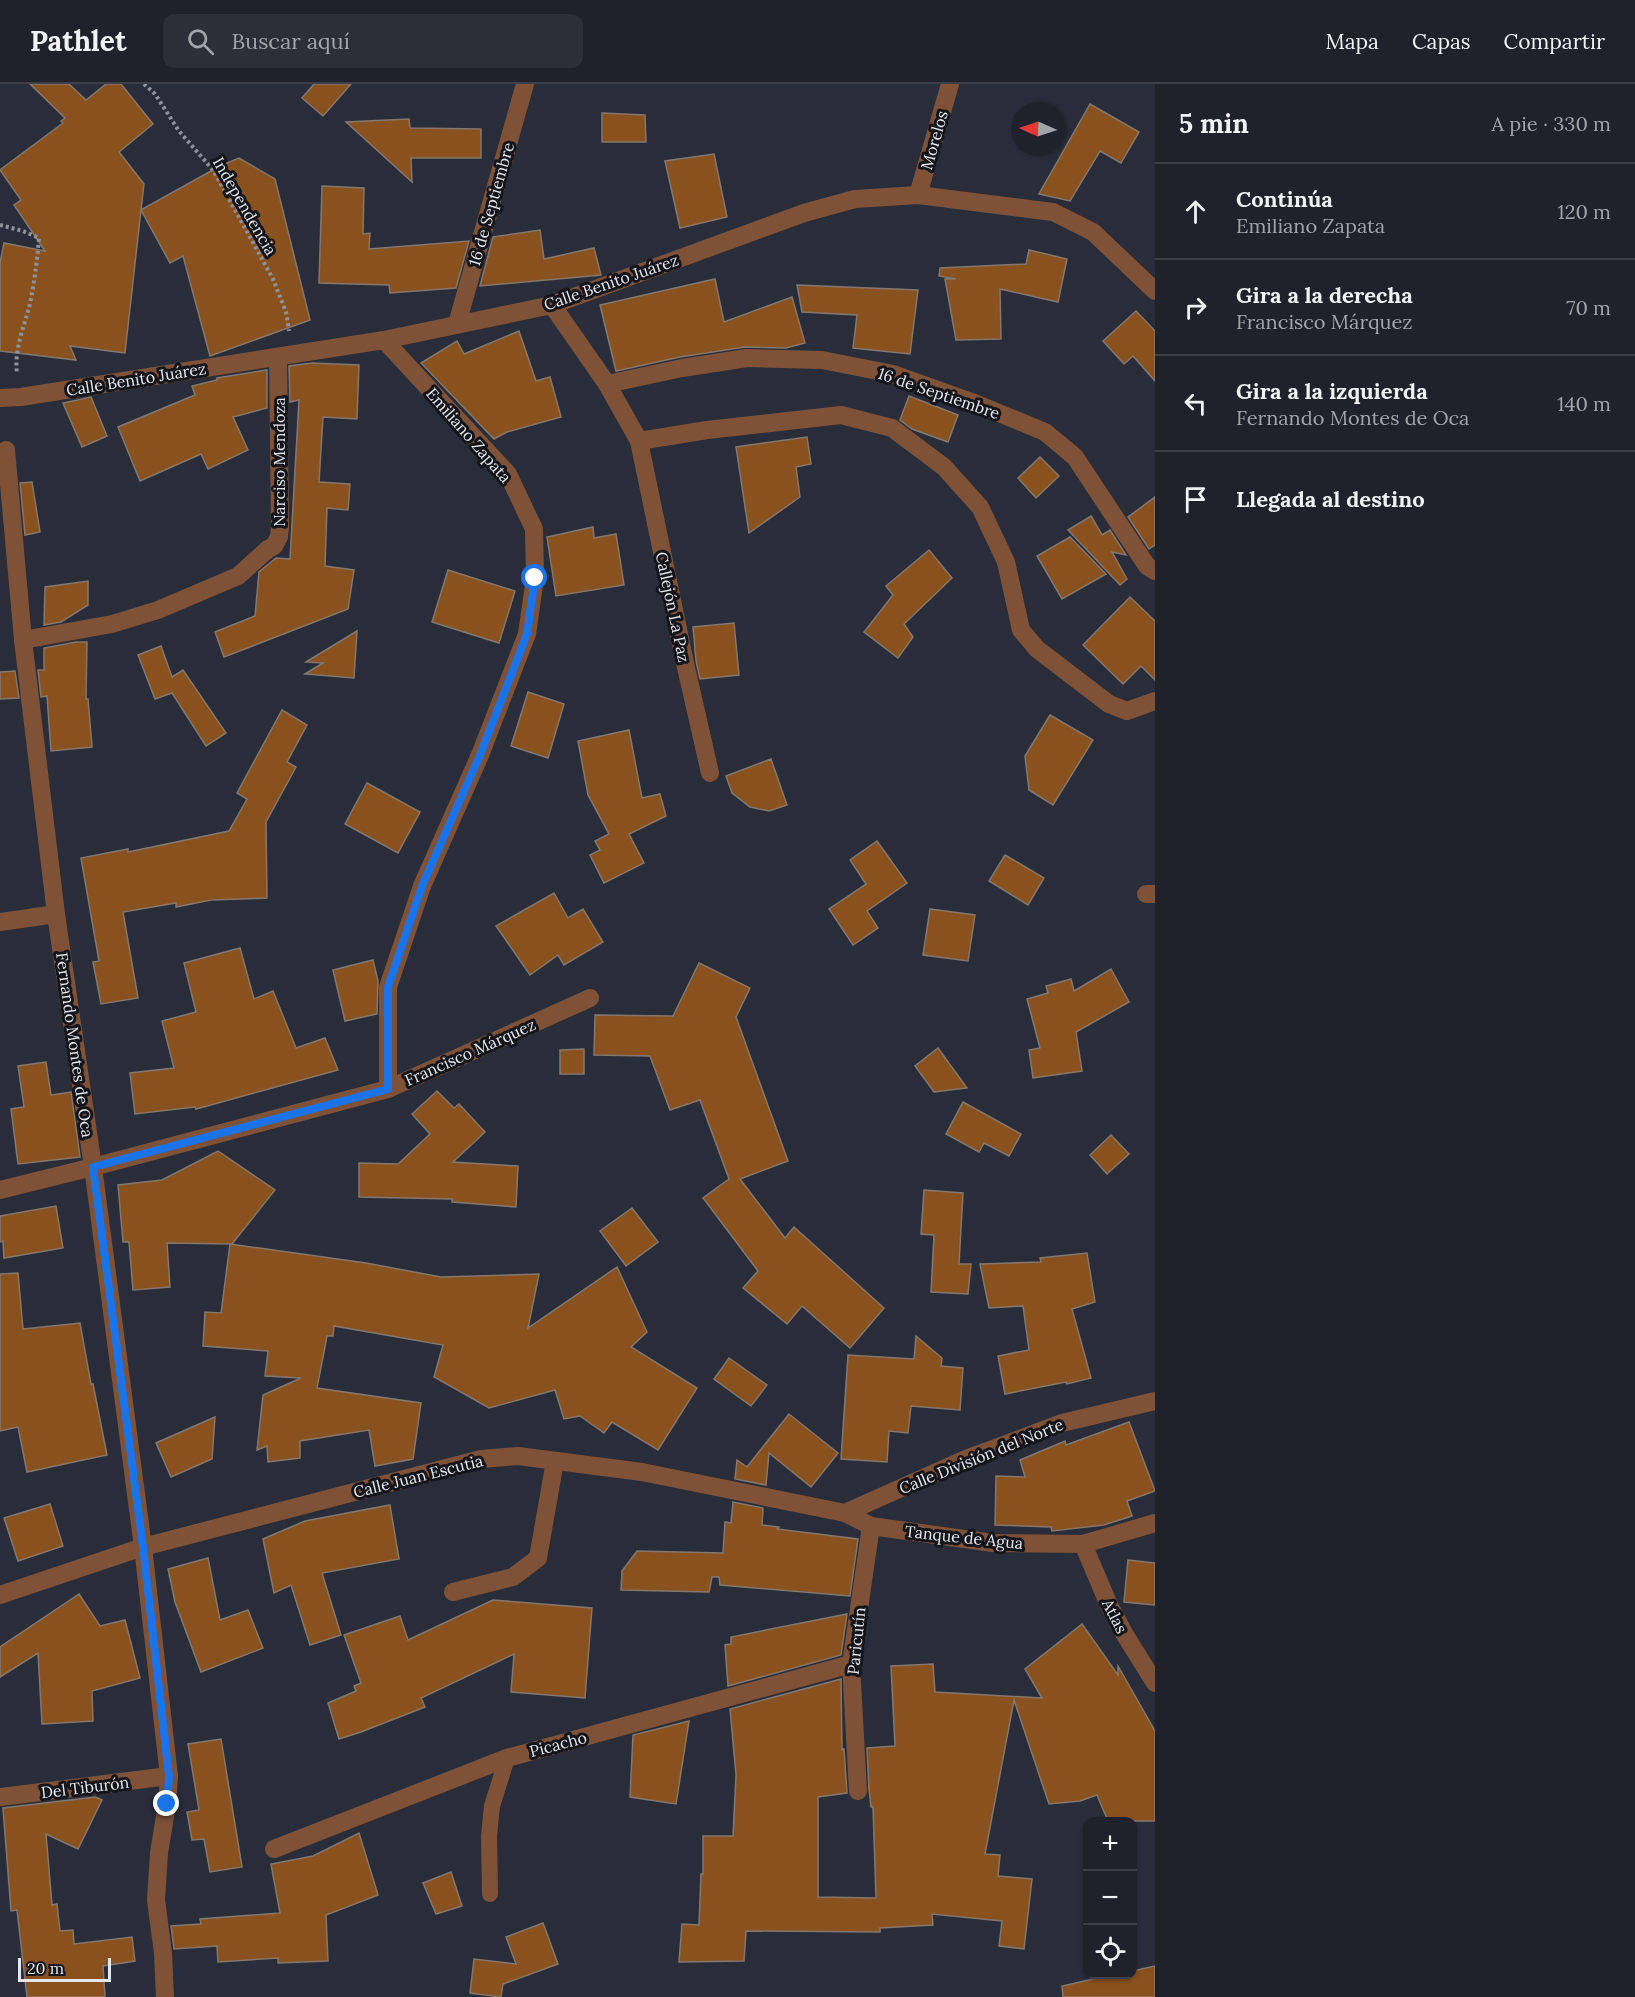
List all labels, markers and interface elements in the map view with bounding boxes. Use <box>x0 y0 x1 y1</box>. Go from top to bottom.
search box <box>163 14 583 68</box>
text: Pathlet <box>30 23 127 59</box>
icon: search <box>184 25 217 58</box>
text: Buscar aquí <box>232 27 350 55</box>
text: Mapa <box>1325 28 1379 55</box>
text: Capas <box>1412 28 1471 55</box>
text: Compartir <box>1504 28 1605 55</box>
north arrow <box>1011 102 1065 156</box>
text: 5 min <box>1179 107 1249 140</box>
street label: Morelos <box>916 108 952 172</box>
text: A pie · 330 m <box>1491 111 1611 136</box>
street label: 16 de Septiembre <box>464 140 518 268</box>
street label: Independencia <box>209 153 281 259</box>
text: Continúa <box>1236 185 1333 213</box>
icon: ahead <box>1179 195 1212 228</box>
text: 120 m <box>1557 199 1611 224</box>
text: Emiliano Zapata <box>1236 213 1385 238</box>
street label: Calle Benito Juárez <box>541 250 681 314</box>
text: Gira a la derecha <box>1236 281 1413 309</box>
icon: right <box>1179 291 1212 324</box>
text: 70 m <box>1566 295 1611 320</box>
text: Francisco Márquez <box>1236 309 1412 334</box>
street label: Calle Benito Juárez <box>65 358 207 400</box>
street label: 16 de Septiembre <box>875 363 1003 423</box>
text: Gira a la izquierda <box>1236 377 1428 405</box>
street label: Emiliano Zapata <box>422 383 516 487</box>
icon: left <box>1179 387 1212 420</box>
text: 140 m <box>1557 391 1611 416</box>
street label: Narciso Mendoza <box>269 397 289 527</box>
text: Fernando Montes de Oca <box>1236 405 1469 430</box>
icon: arrive <box>1179 483 1212 516</box>
text: Llegada al destino <box>1236 485 1425 513</box>
street label: Callejón La Paz <box>652 550 694 664</box>
route start <box>521 564 547 590</box>
street label: Fernando Montes de Oca <box>52 951 98 1139</box>
street label: Francisco Márquez <box>401 1014 539 1090</box>
street label: Calle División del Norte <box>896 1414 1066 1498</box>
street label: Calle Juan Escutia <box>351 1450 485 1502</box>
street label: Tanque de Agua <box>904 1521 1024 1553</box>
street label: Atlas <box>1097 1594 1132 1637</box>
street label: Paricutín <box>843 1606 870 1676</box>
street label: Picacho <box>527 1727 589 1761</box>
street label: Del Tiburón <box>40 1772 130 1802</box>
route end <box>153 1790 179 1816</box>
map controls <box>1083 1817 1137 1979</box>
button: + <box>1083 1817 1137 1871</box>
button: − <box>1083 1871 1137 1925</box>
button: locate <box>1083 1925 1137 1979</box>
scale bar <box>18 1955 111 1982</box>
text: 20 m <box>27 1958 64 1978</box>

